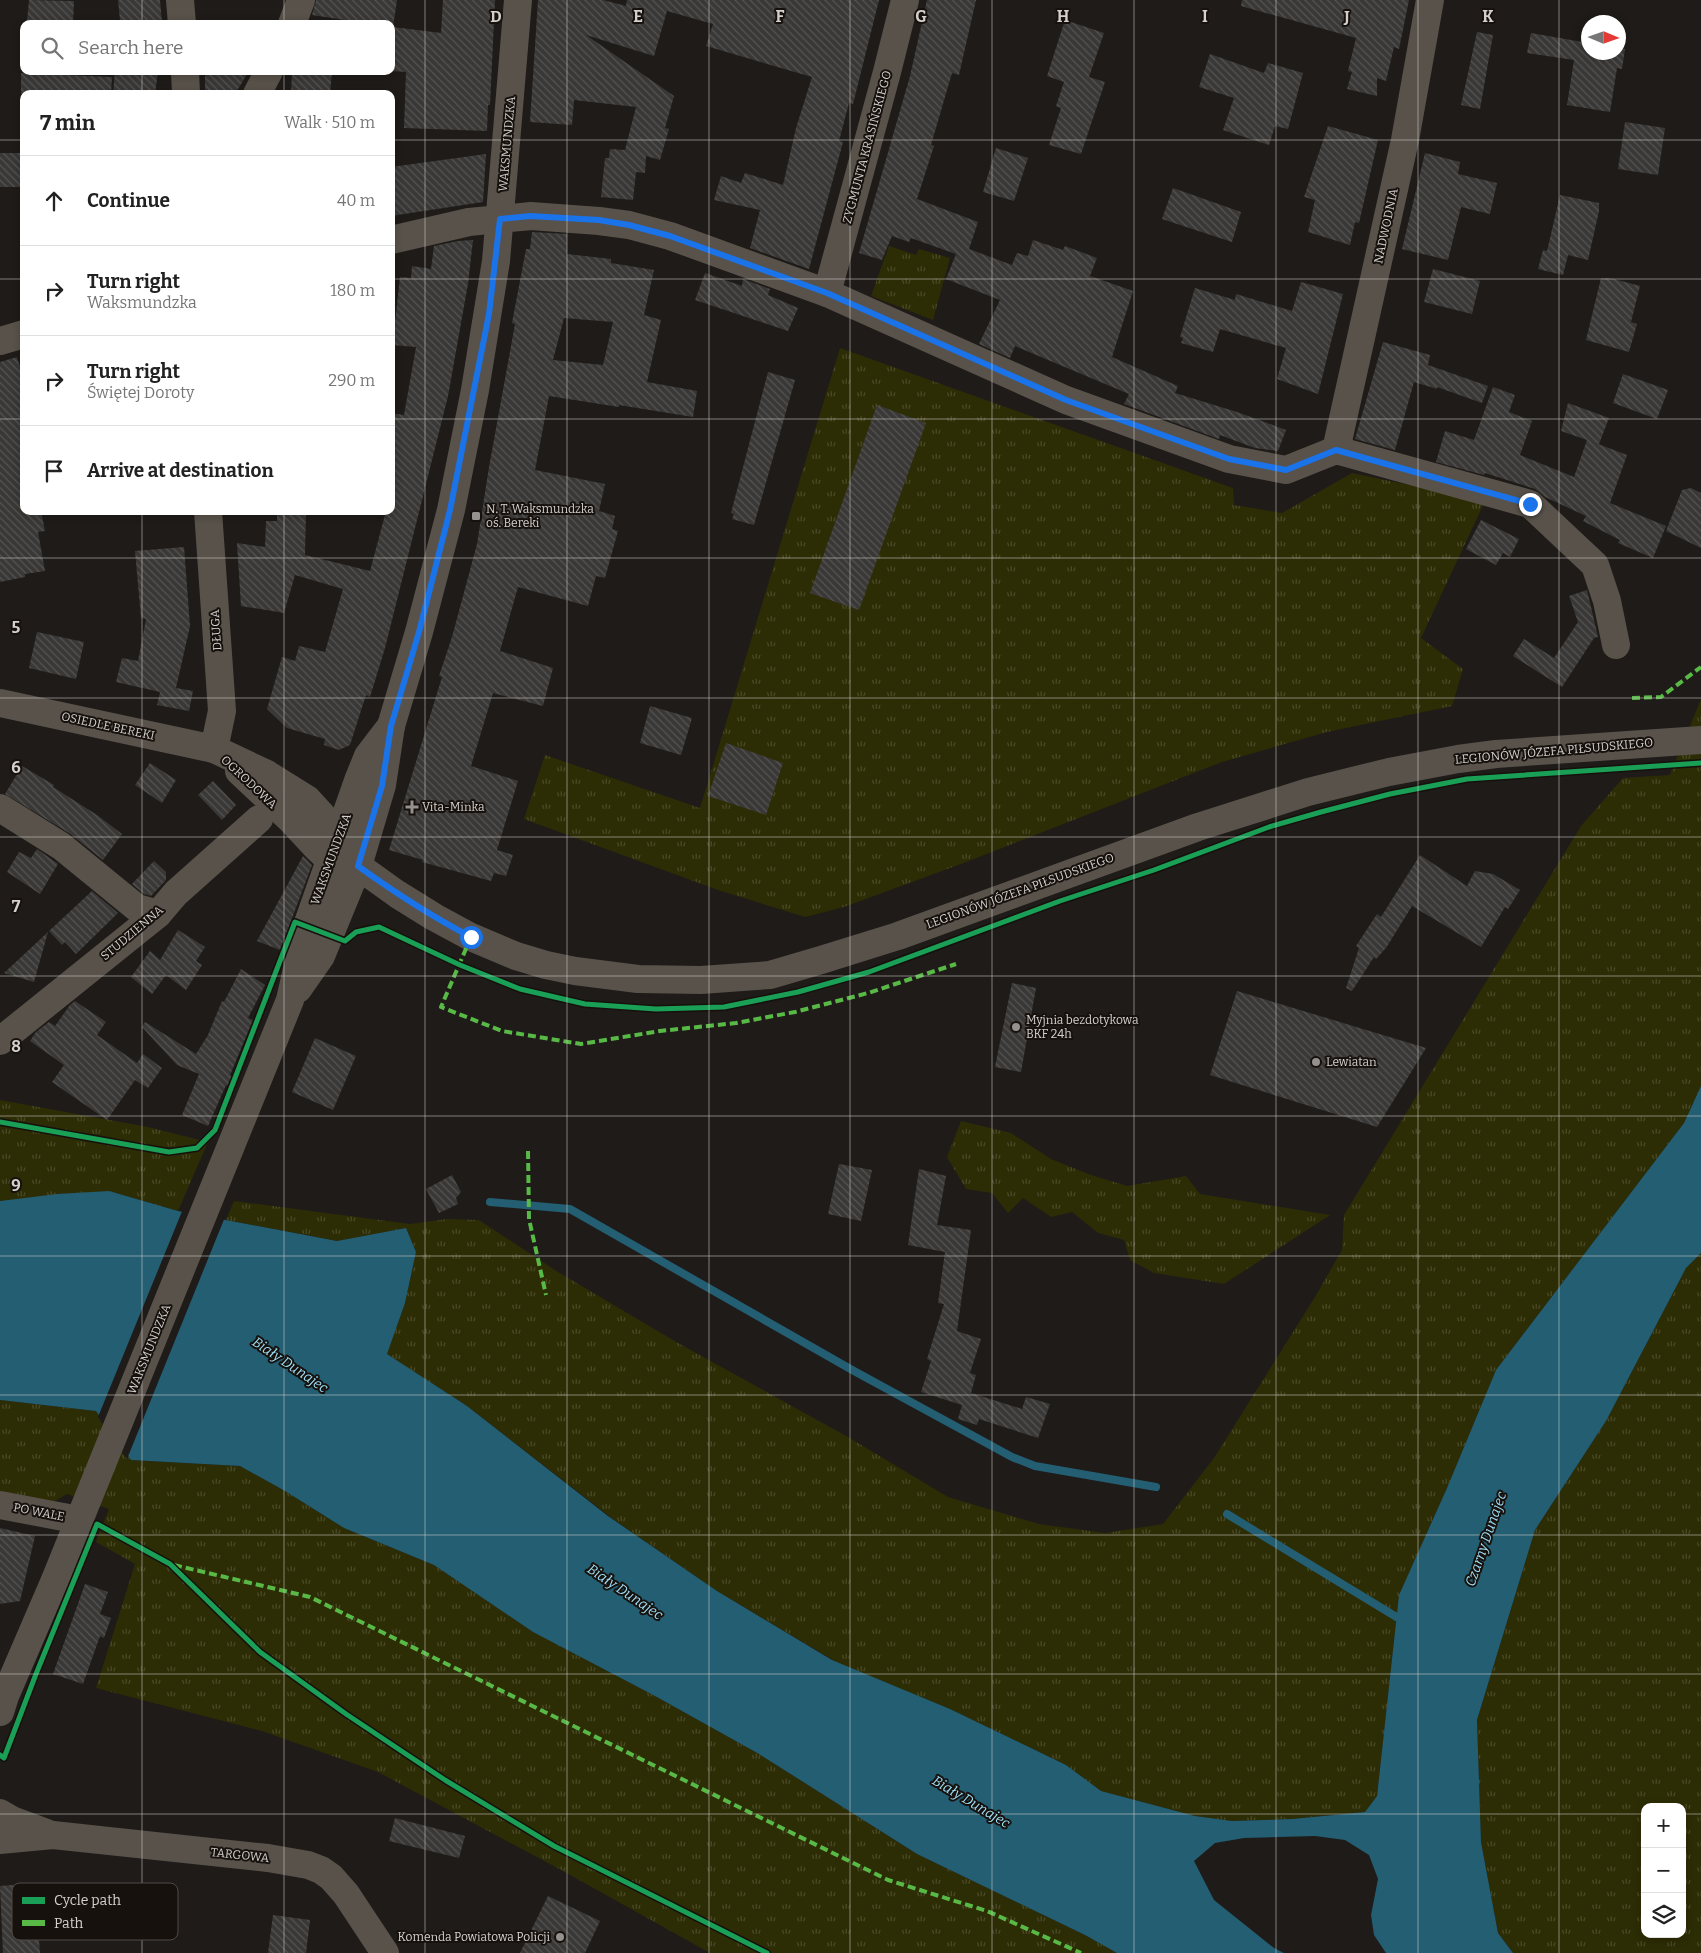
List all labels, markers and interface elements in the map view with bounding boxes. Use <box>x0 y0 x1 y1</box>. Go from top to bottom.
text: D <box>490 7 502 26</box>
text: E <box>633 7 643 26</box>
text: F <box>776 7 785 26</box>
text: G <box>915 7 927 26</box>
text: H <box>1057 7 1070 26</box>
text: I <box>1202 7 1208 26</box>
text: J <box>1343 7 1350 26</box>
text: K <box>1482 7 1494 26</box>
north arrow <box>1581 15 1626 60</box>
search box <box>20 20 395 75</box>
icon: search <box>38 34 66 62</box>
text: Search here <box>78 36 183 59</box>
street label: ZYGMUNTA KRASIŃSKIEGO <box>839 69 894 225</box>
street label: WAKSMUNDZKA <box>496 95 518 192</box>
text: 7 min <box>40 110 95 136</box>
text: Walk · 510 m <box>284 113 375 132</box>
icon: ahead <box>40 187 68 215</box>
street label: NADWODNIA <box>1371 187 1401 265</box>
text: Continue <box>87 189 170 212</box>
text: 40 m <box>337 191 375 210</box>
text: Turn right <box>87 270 180 293</box>
icon: right <box>40 277 68 305</box>
text: 180 m <box>330 281 375 300</box>
text: Waksmundzka <box>87 293 197 312</box>
text: Turn right <box>87 360 180 383</box>
icon: right <box>40 367 68 395</box>
text: 290 m <box>328 371 375 390</box>
text: Świętej Doroty <box>87 383 194 402</box>
icon: arrive <box>40 457 68 485</box>
text: Arrive at destination <box>87 459 274 482</box>
route end <box>1519 493 1542 516</box>
place label: N. T. Waksmundzka oś. Bereki <box>486 502 594 530</box>
marker: N. T. Waksmundzka oś. Bereki <box>470 510 482 522</box>
street label: DŁUGA <box>208 608 224 651</box>
text: 5 <box>12 618 21 637</box>
street label: OSIEDLE BEREKI <box>60 709 156 743</box>
street label: LEGIONÓW JÓZEFA PIŁSUDSKIEGO <box>1454 734 1654 767</box>
street label: OGRODOWA <box>218 753 280 812</box>
text: 6 <box>11 758 21 777</box>
place label: Vita-Minka <box>422 800 485 814</box>
marker: Vita-Minka <box>406 801 418 813</box>
street label: WAKSMUNDZKA <box>308 811 354 906</box>
street label: LEGIONÓW JÓZEFA PIŁSUDSKIEGO <box>924 849 1116 932</box>
text: 7 <box>12 897 21 916</box>
street label: STUDZIENNA <box>98 903 166 963</box>
route start <box>460 926 483 949</box>
place label: Myjnia bezdotykowa BKF 24h <box>1026 1013 1139 1041</box>
marker: Myjnia bezdotykowa BKF 24h <box>1010 1021 1022 1033</box>
text: 8 <box>11 1037 21 1056</box>
place label: Lewiatan <box>1326 1055 1377 1069</box>
marker: Lewiatan <box>1310 1056 1322 1068</box>
text: 9 <box>11 1176 21 1195</box>
street label: WAKSMUNDZKA <box>125 1301 174 1396</box>
water label: Biały Dunajec <box>249 1333 331 1397</box>
water label: Czarny Dunajec <box>1462 1489 1510 1589</box>
street label: PO WALE <box>12 1500 66 1524</box>
water label: Biały Dunajec <box>584 1560 666 1624</box>
water label: Biały Dunajec <box>929 1772 1013 1832</box>
map controls <box>1641 1803 1686 1938</box>
button: + <box>1641 1803 1686 1848</box>
street label: TARGOWA <box>210 1845 270 1865</box>
button: − <box>1641 1848 1686 1893</box>
legend <box>12 1883 178 1940</box>
text: Cycle path <box>54 1892 121 1909</box>
button: layers <box>1641 1893 1686 1938</box>
text: Path <box>54 1915 84 1932</box>
place label: Komenda Powiatowa Policji <box>398 1930 550 1944</box>
marker: Komenda Powiatowa Policji <box>554 1931 566 1943</box>

